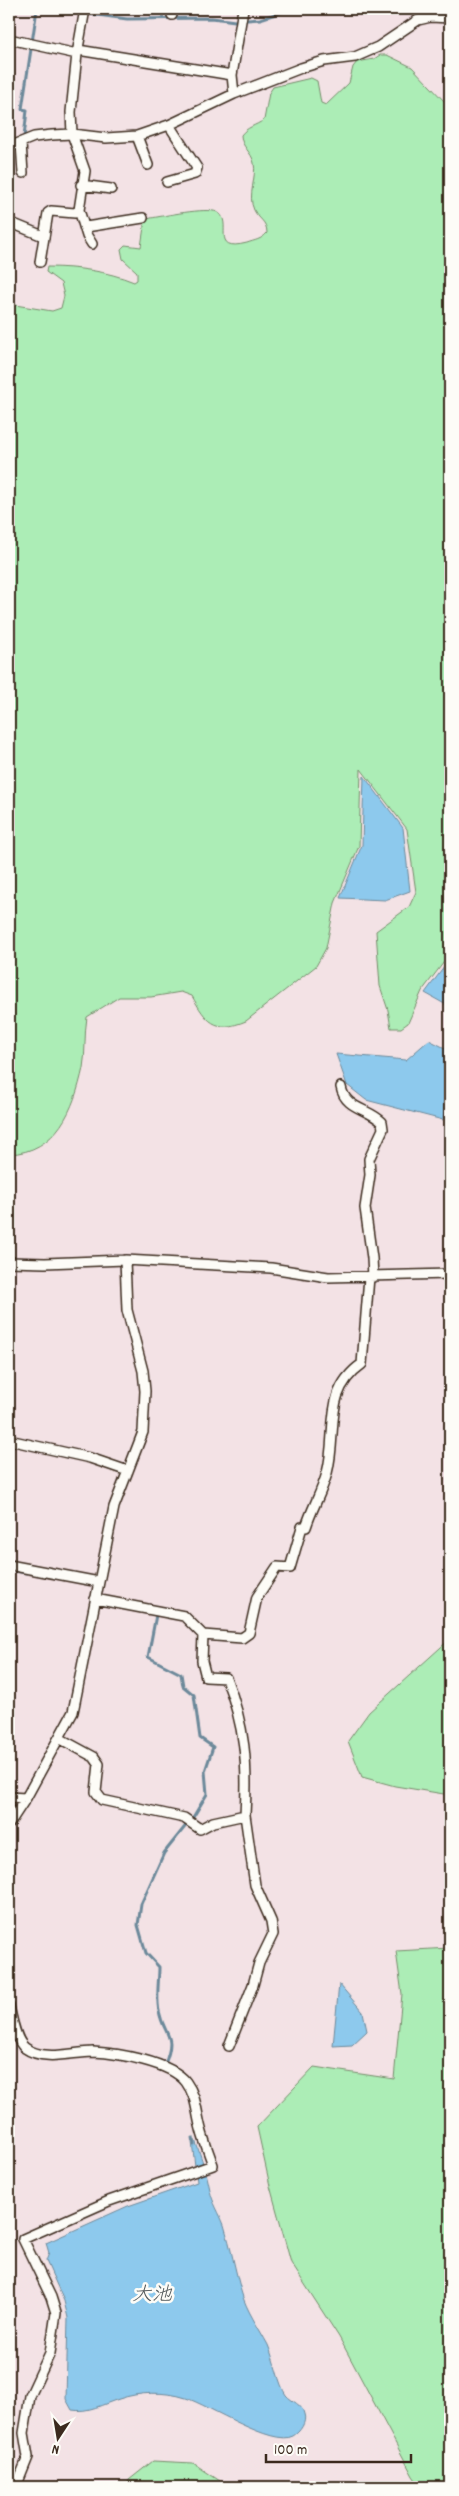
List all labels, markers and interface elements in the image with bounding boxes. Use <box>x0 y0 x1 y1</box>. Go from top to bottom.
water label: 大池 <box>132 2282 173 2310</box>
north arrow <box>32 2414 82 2464</box>
scale bar <box>266 2431 412 2463</box>
text: N <box>50 2438 61 2459</box>
text: 100 m <box>274 2440 307 2462</box>

